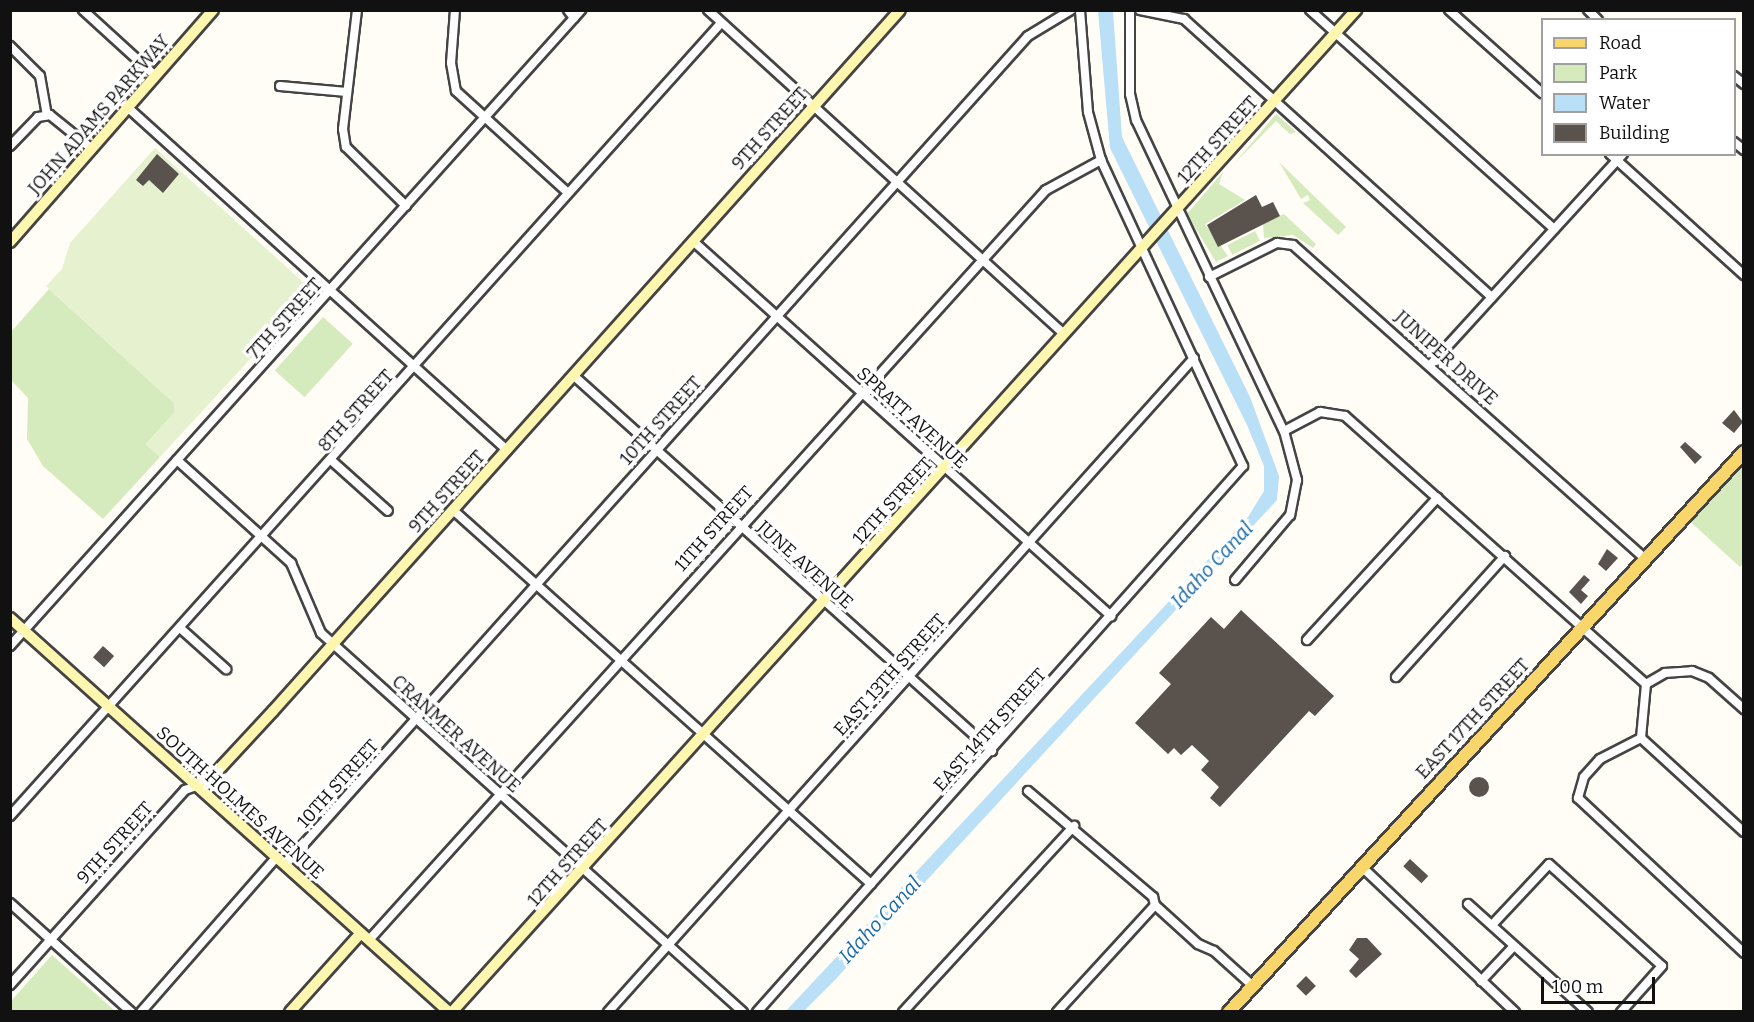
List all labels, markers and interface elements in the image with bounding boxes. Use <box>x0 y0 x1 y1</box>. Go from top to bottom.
legend <box>1541 18 1736 156</box>
street label: JOHN ADAMS PARKWAY <box>24 31 174 199</box>
text: Road <box>1599 32 1641 54</box>
text: Park <box>1599 62 1637 84</box>
street label: 9TH STREET <box>728 84 812 174</box>
street label: 12TH STREET <box>1173 92 1263 188</box>
text: Water <box>1599 92 1650 114</box>
text: Building <box>1599 122 1670 144</box>
street label: 7TH STREET <box>243 274 327 364</box>
street label: JUNIPER DRIVE <box>1390 306 1502 410</box>
street label: SPRATT AVENUE <box>852 363 972 473</box>
street label: 8TH STREET <box>314 366 398 456</box>
street label: 10TH STREET <box>616 372 706 470</box>
street label: 9TH STREET <box>405 447 489 537</box>
street label: 12TH STREET <box>848 453 938 549</box>
street label: 11TH STREET <box>670 482 758 576</box>
street label: JUNE AVENUE <box>753 516 857 614</box>
water label: Idaho Canal <box>1166 517 1258 613</box>
street label: EAST 13TH STREET <box>830 610 950 740</box>
street label: EAST 17TH STREET <box>1412 655 1534 783</box>
street label: EAST 14TH STREET <box>929 664 1051 796</box>
street label: CRANMER AVENUE <box>387 671 525 797</box>
street label: SOUTH HOLMES AVENUE <box>152 722 328 884</box>
street label: 10TH STREET <box>293 735 383 833</box>
street label: 9TH STREET <box>73 798 157 888</box>
street label: 12TH STREET <box>523 815 613 911</box>
water label: Idaho Canal <box>834 872 926 968</box>
scale bar <box>1544 965 1658 1003</box>
text: 100 m <box>1552 976 1603 998</box>

